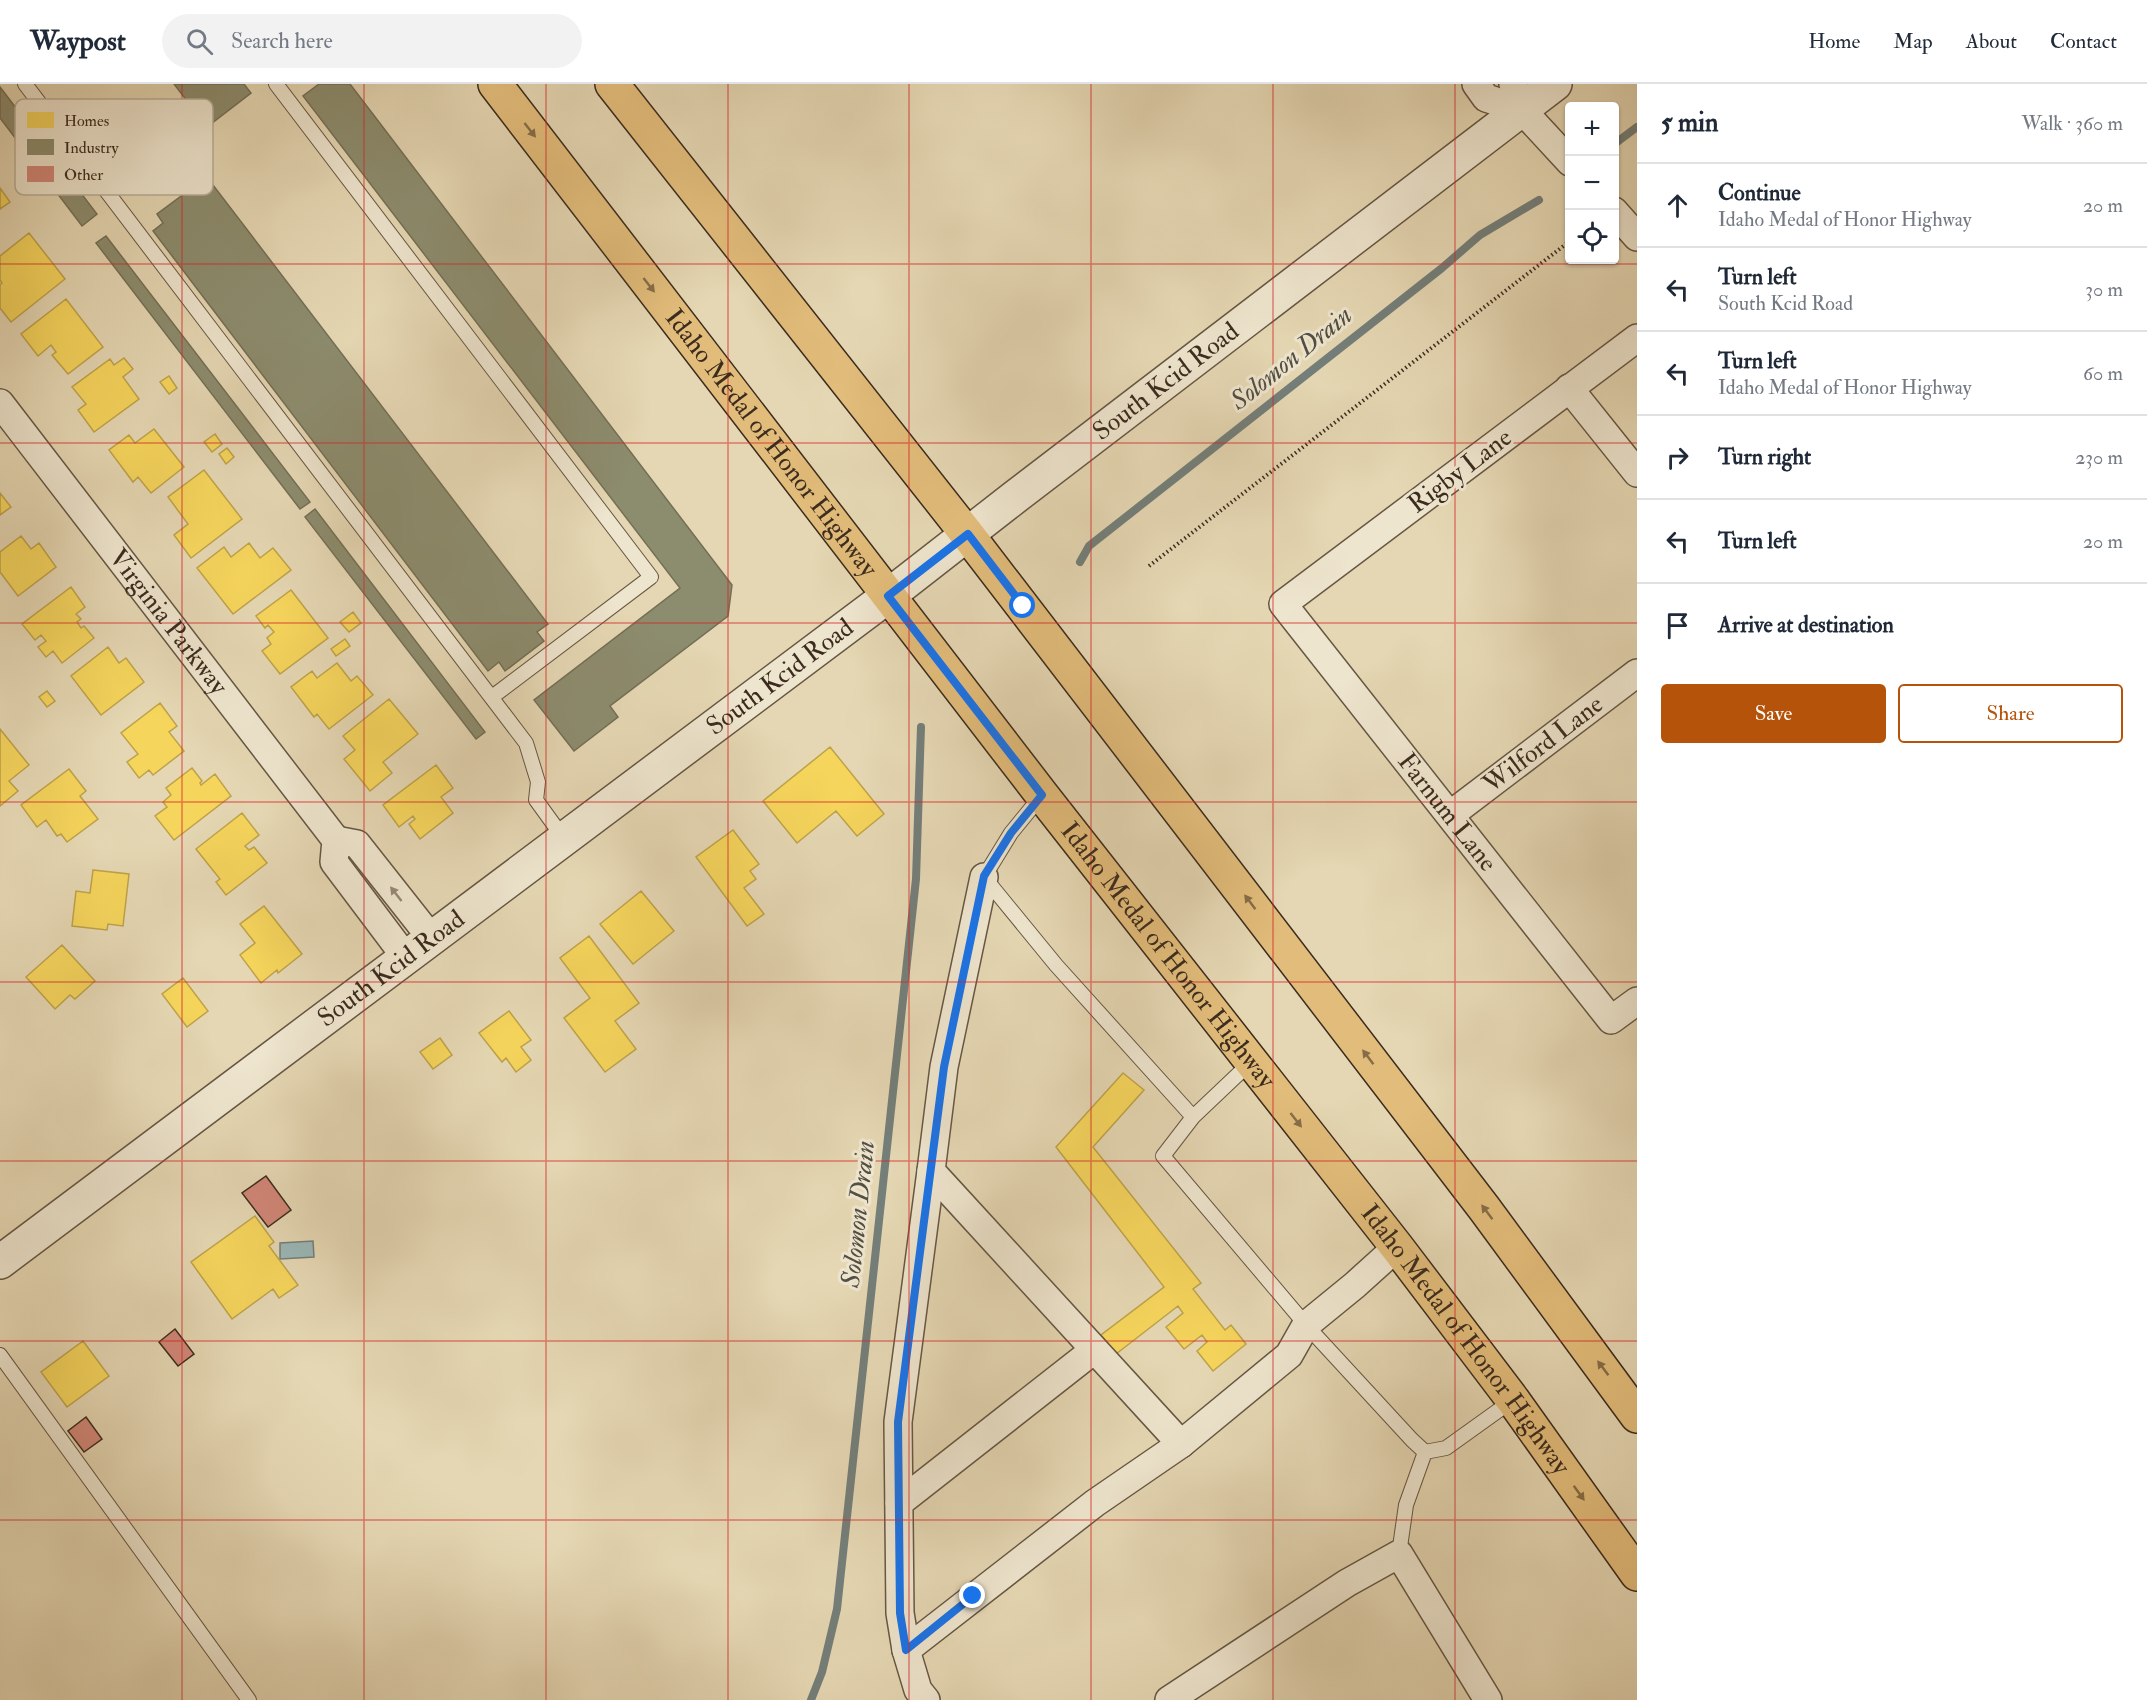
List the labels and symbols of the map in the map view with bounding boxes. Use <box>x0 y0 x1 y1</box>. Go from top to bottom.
legend <box>15 99 213 195</box>
text: Homes <box>64 111 109 131</box>
one-way arrow <box>524 123 536 138</box>
text: Industry <box>64 138 119 158</box>
text: Other <box>64 165 103 185</box>
one-way arrow <box>643 277 656 293</box>
water label: Solomon Drain <box>1223 299 1359 418</box>
street label: Idaho Medal of Honor Highway <box>658 303 885 584</box>
street label: South Kcid Road <box>1086 315 1246 448</box>
street label: Rigby Lane <box>1402 422 1518 520</box>
street label: Virginia Parkway <box>102 542 235 702</box>
route start <box>1009 592 1035 618</box>
street label: South Kcid Road <box>700 611 860 742</box>
street label: Wilford Lane <box>1476 688 1610 801</box>
street label: Farnum Lane <box>1391 747 1504 878</box>
street label: Idaho Medal of Honor Highway <box>1054 816 1283 1095</box>
one-way arrow <box>390 886 402 901</box>
one-way arrow <box>1244 895 1256 910</box>
street label: South Kcid Road <box>311 903 471 1034</box>
one-way arrow <box>1362 1049 1375 1065</box>
one-way arrow <box>1290 1112 1302 1127</box>
water label: Solomon Drain <box>834 1139 882 1290</box>
street label: Idaho Medal of Honor Highway <box>1354 1198 1577 1481</box>
one-way arrow <box>1481 1204 1493 1220</box>
one-way arrow <box>1597 1361 1609 1377</box>
one-way arrow <box>1573 1484 1585 1500</box>
route end <box>959 1582 985 1608</box>

